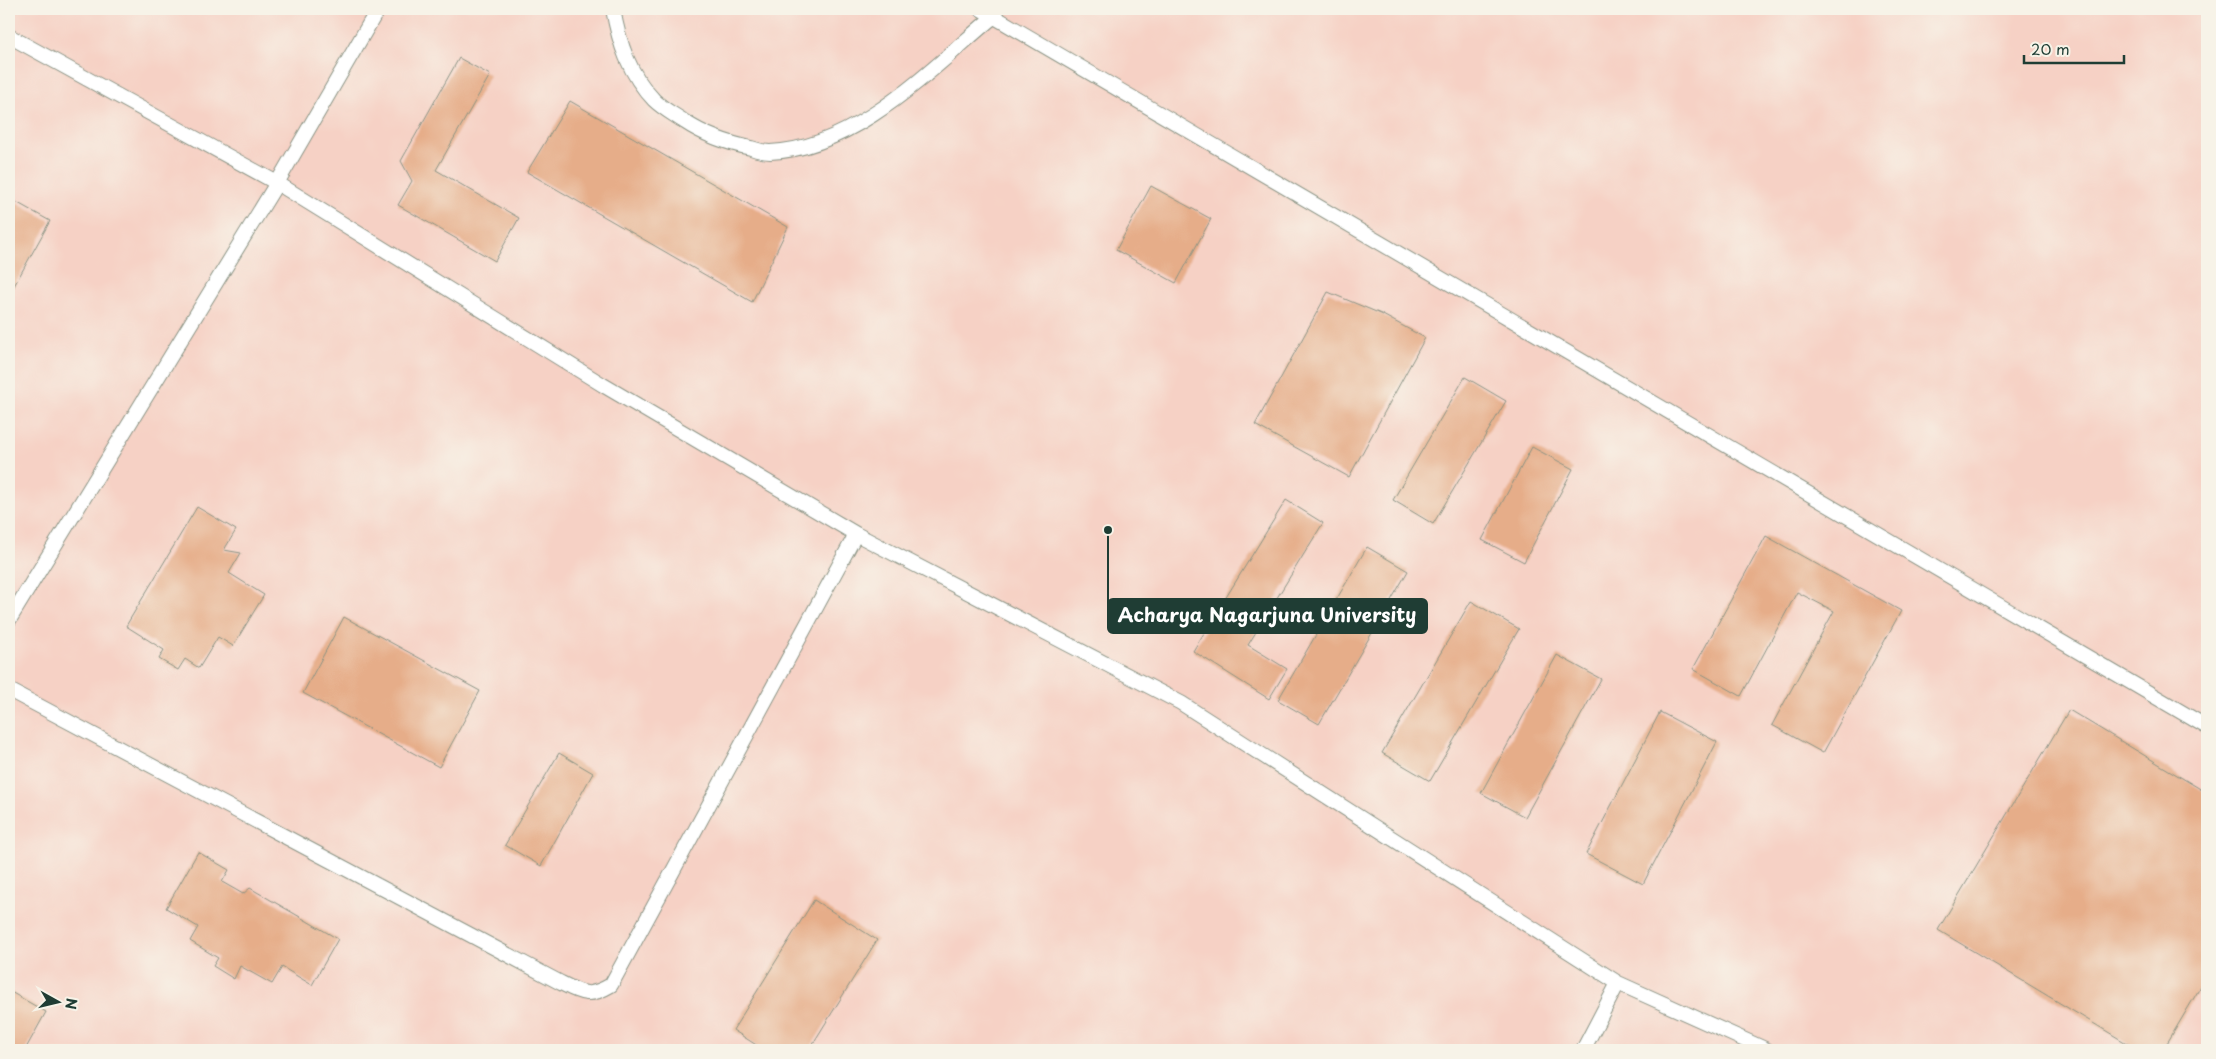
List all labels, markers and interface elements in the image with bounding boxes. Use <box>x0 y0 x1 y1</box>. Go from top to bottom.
scale bar <box>2024 32 2124 64</box>
text: 20 m <box>2031 37 2070 60</box>
callout: Acharya Nagarjuna University <box>1108 599 1427 633</box>
text: Acharya Nagarjuna University <box>1118 600 1416 628</box>
north arrow <box>32 976 82 1026</box>
text: N <box>60 997 83 1011</box>

